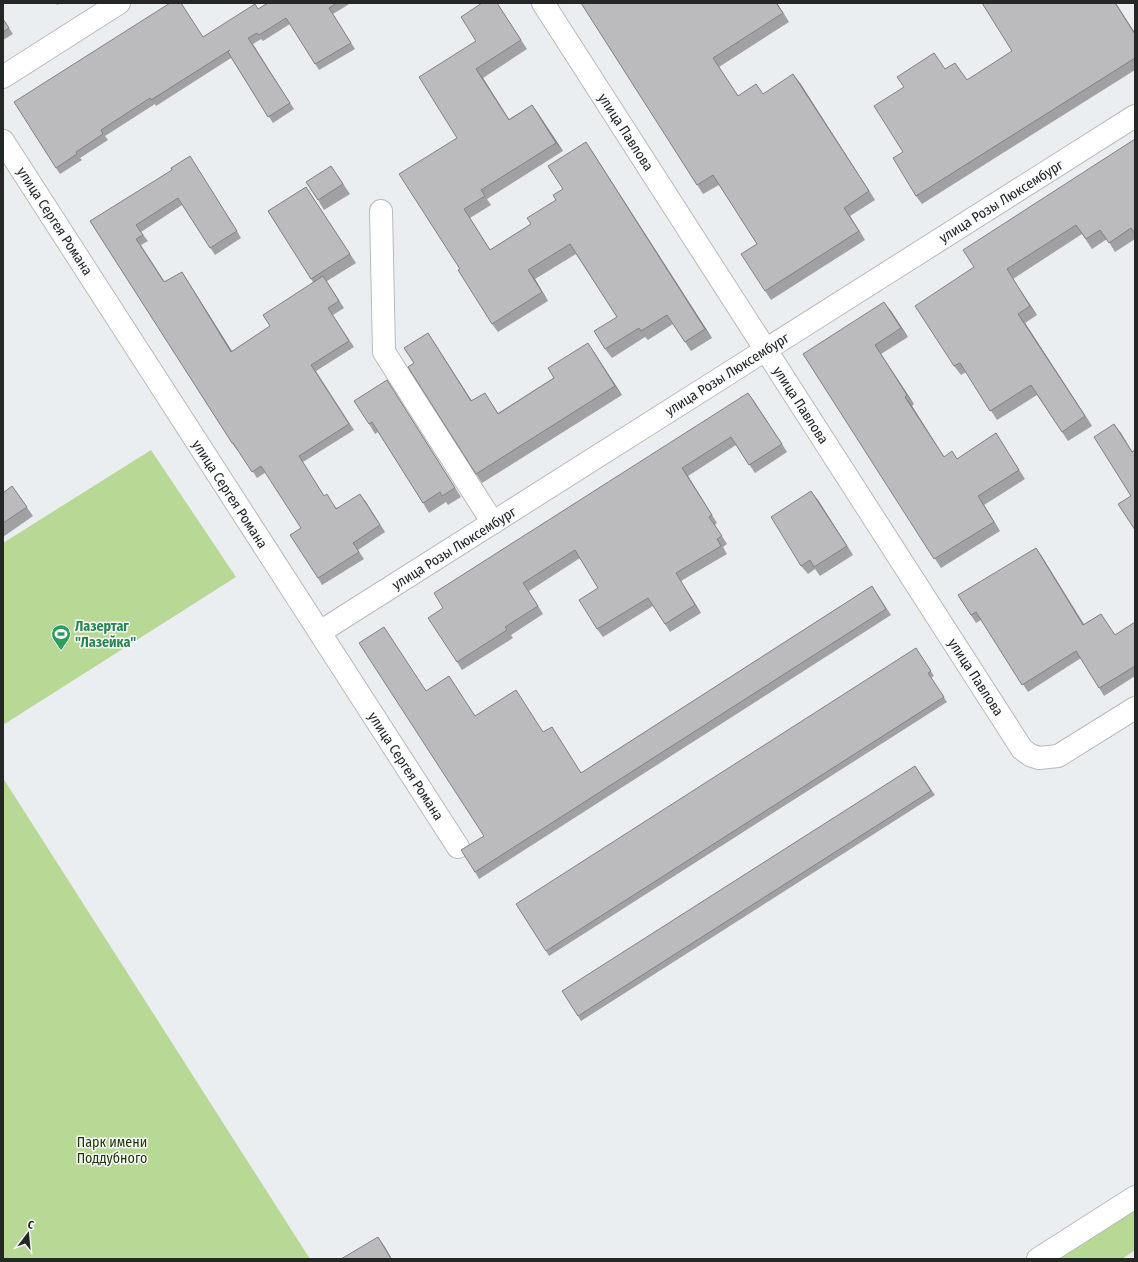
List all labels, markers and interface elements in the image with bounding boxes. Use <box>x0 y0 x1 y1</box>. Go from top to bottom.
street label: улица Павлова <box>594 90 657 174</box>
street label: улица Розы Люксембург <box>936 156 1067 247</box>
street label: улица Сергея Романа <box>13 164 96 279</box>
street label: улица Розы Люксембург <box>662 329 793 420</box>
street label: улица Павлова <box>769 363 832 447</box>
street label: улица Сергея Романа <box>188 437 271 552</box>
street label: улица Розы Люксембург <box>389 503 520 594</box>
place label: Лазертаг "Лазейка" <box>75 618 136 651</box>
sports icon: Лазертаг "Лазейка" <box>50 623 72 651</box>
street label: улица Павлова <box>944 635 1007 719</box>
street label: улица Сергея Романа <box>364 709 447 824</box>
park label: Парк имени Поддубного <box>77 1134 147 1167</box>
north arrow <box>8 1214 48 1254</box>
text: С <box>26 1218 35 1232</box>

